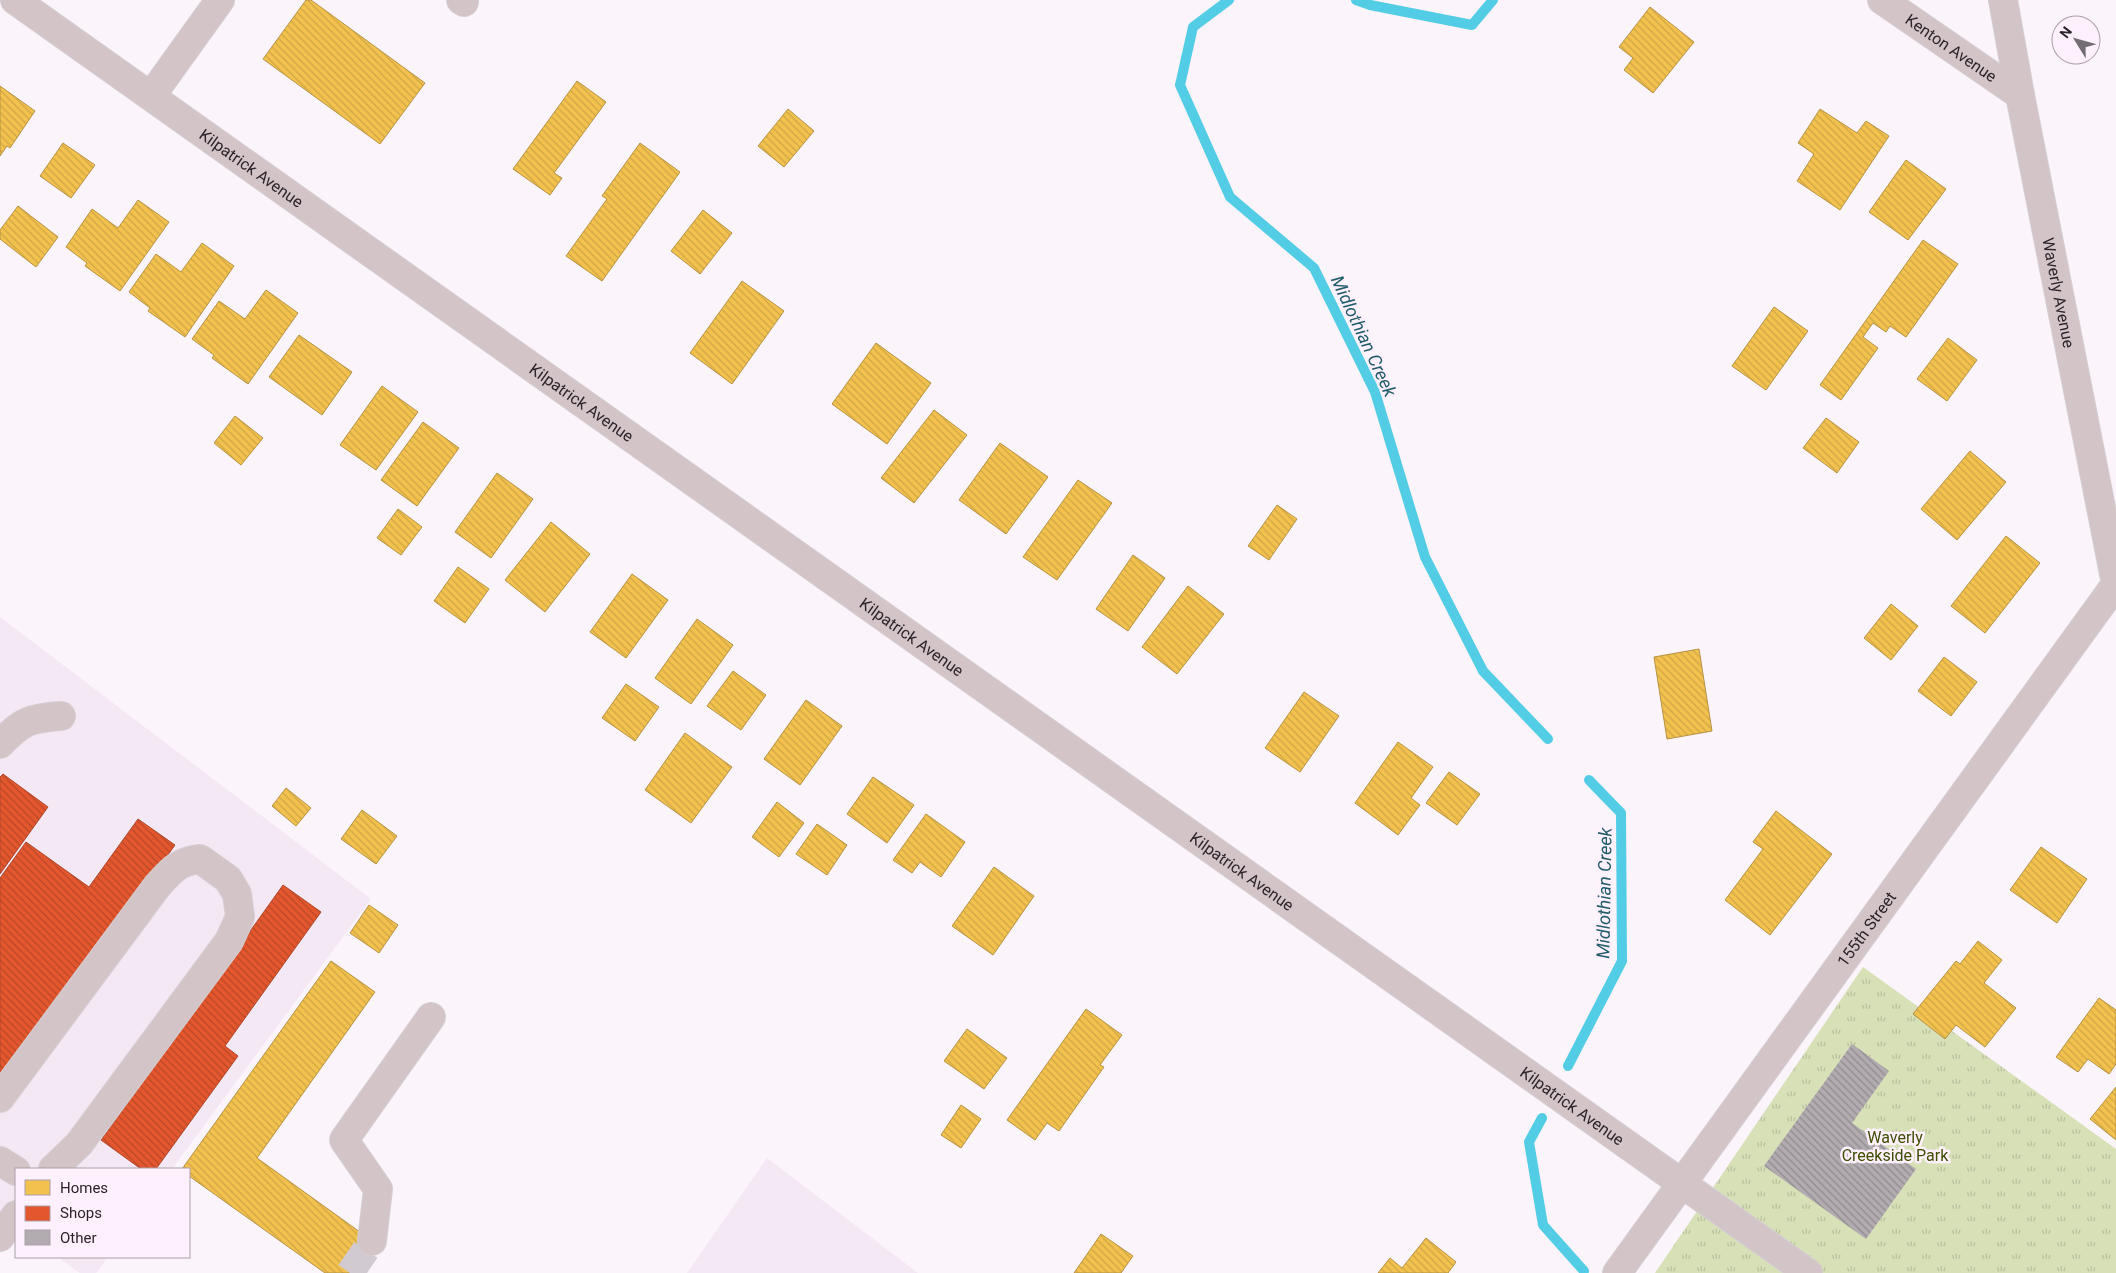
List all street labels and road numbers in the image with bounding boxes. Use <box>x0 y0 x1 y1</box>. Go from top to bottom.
street label: Kenton Avenue <box>1902 10 2000 86</box>
street label: Kilpatrick Avenue <box>196 125 307 211</box>
street label: Waverly Avenue <box>2039 236 2079 349</box>
street label: Kilpatrick Avenue <box>526 359 637 446</box>
street label: Kilpatrick Avenue <box>856 593 968 680</box>
street label: Kilpatrick Avenue <box>1187 828 1298 915</box>
street label: 155th Street <box>1833 888 1900 970</box>
street label: Kilpatrick Avenue <box>1517 1062 1628 1149</box>

